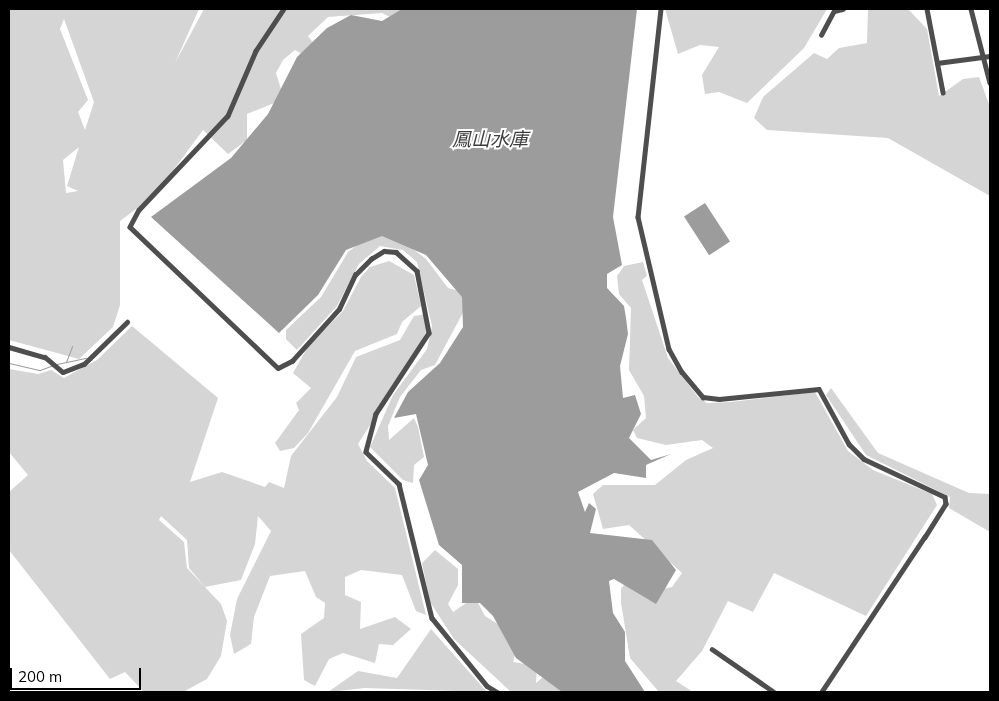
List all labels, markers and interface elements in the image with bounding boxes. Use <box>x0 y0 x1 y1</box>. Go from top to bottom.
water label: 鳳山水庫 <box>452 129 528 151</box>
scale bar <box>12 658 144 690</box>
text: 200 m <box>18 667 62 686</box>

